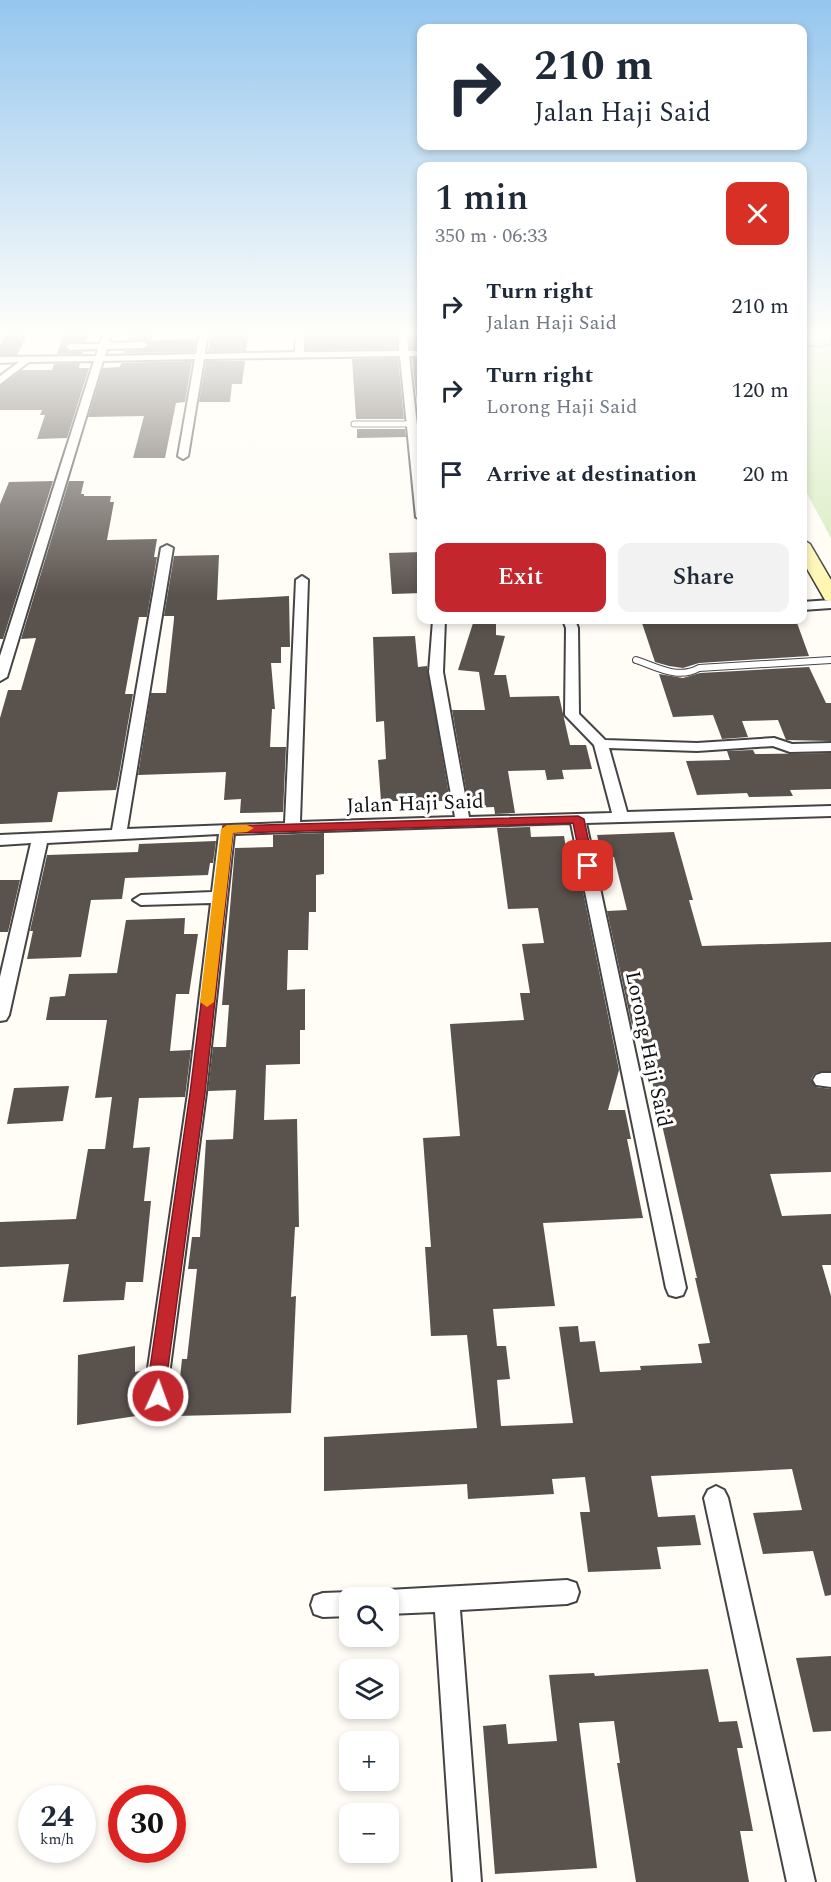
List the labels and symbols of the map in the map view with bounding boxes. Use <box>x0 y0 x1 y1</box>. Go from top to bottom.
street label: Jalan Haji Said <box>346 786 484 822</box>
pin <box>562 840 613 891</box>
street label: Lorong Haji Said <box>616 968 680 1130</box>
position arrow <box>126 1364 190 1428</box>
speed limit sign: 30 <box>108 1785 186 1863</box>

